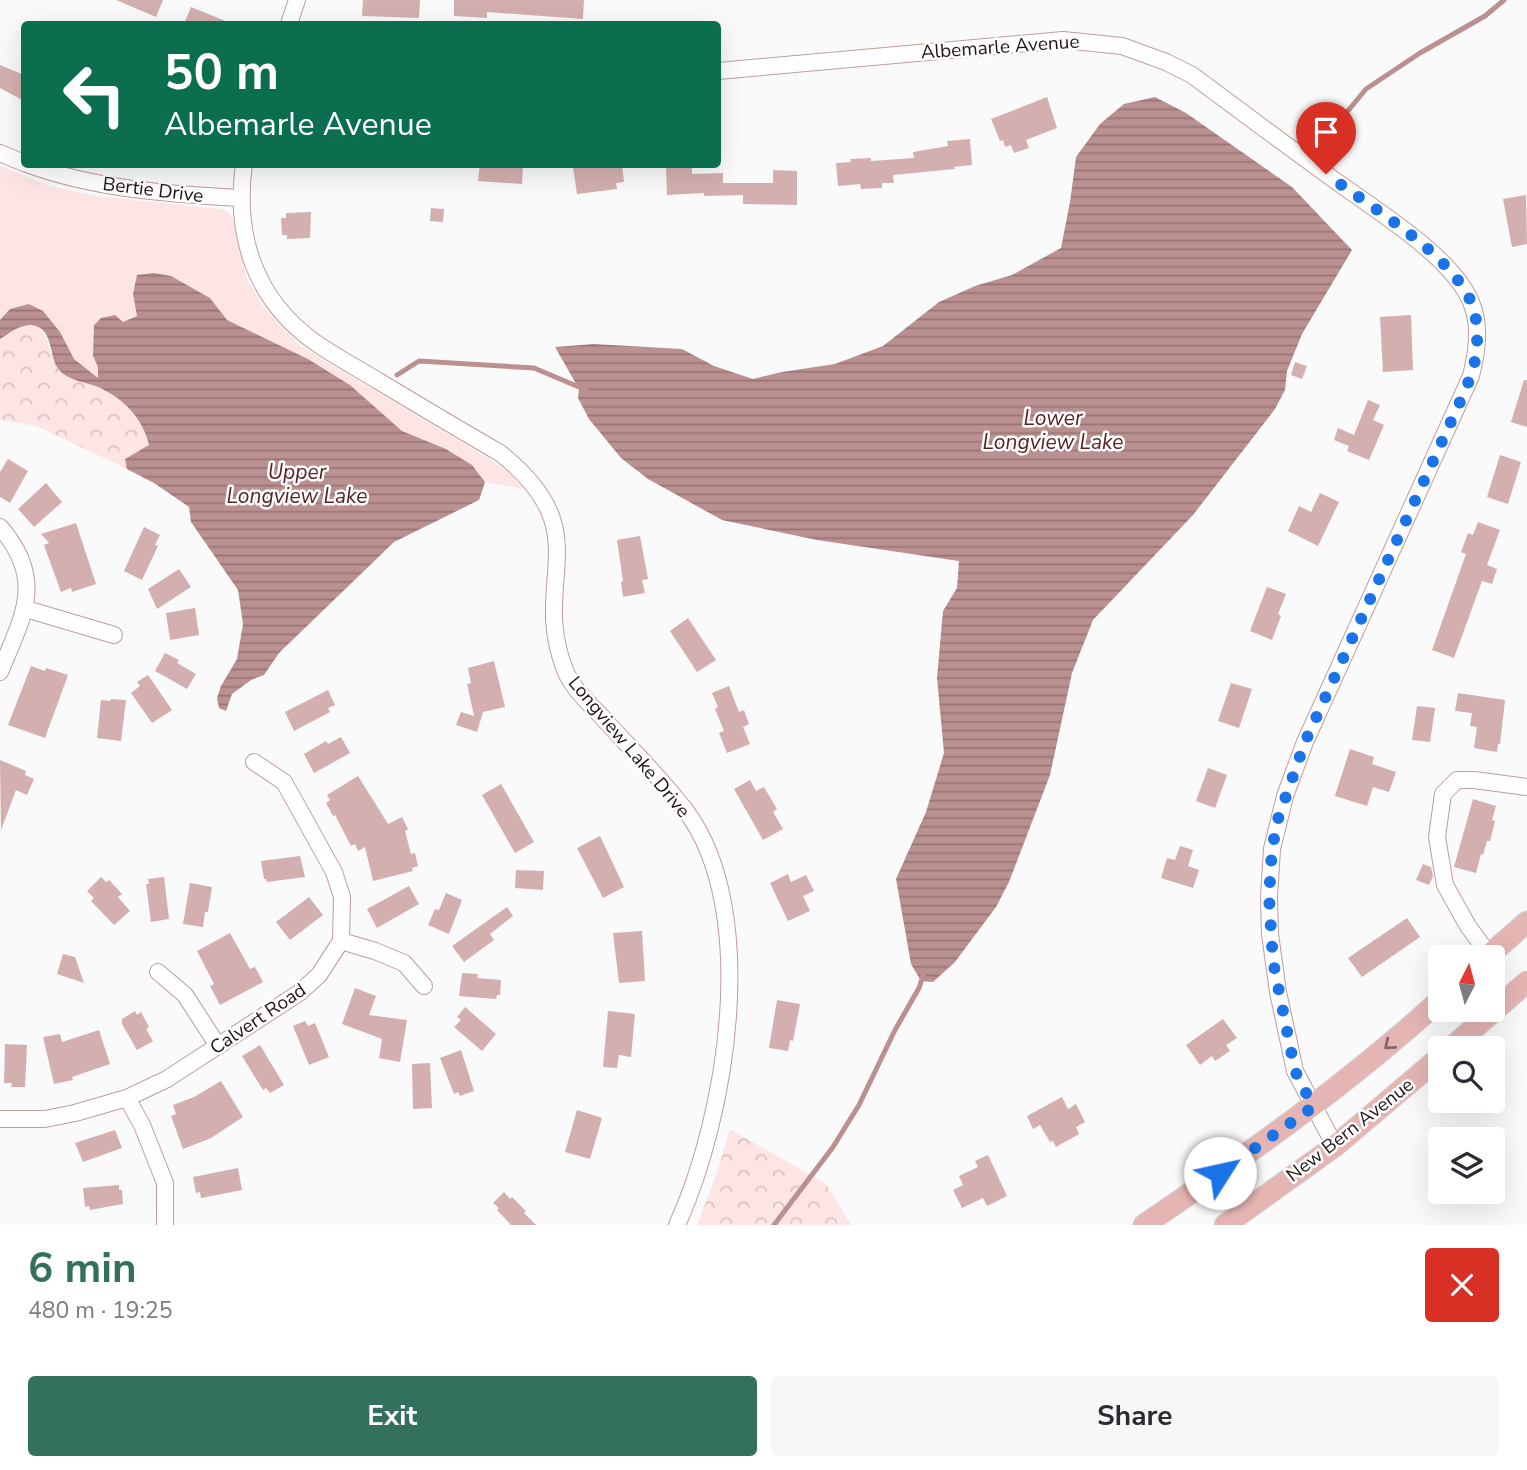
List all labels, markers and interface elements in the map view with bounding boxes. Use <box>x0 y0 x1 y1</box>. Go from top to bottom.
street label: Albemarle Avenue <box>920 28 1080 66</box>
text: 50 m <box>164 39 279 106</box>
icon: left <box>49 49 140 140</box>
pin <box>1296 102 1356 174</box>
text: Albemarle Avenue <box>164 103 432 146</box>
icon: arrive <box>1307 113 1345 151</box>
street label: Bertie Drive <box>101 171 205 209</box>
water label: Lower Longview Lake <box>983 404 1123 456</box>
water label: Upper Longview Lake <box>227 458 367 510</box>
street label: Longview Lake Drive <box>562 671 696 823</box>
north arrow <box>1428 945 1505 1022</box>
map controls <box>1428 945 1505 1204</box>
street label: Calvert Road <box>205 977 311 1061</box>
button: search <box>1428 1036 1505 1113</box>
one-way arrow <box>1385 1037 1398 1049</box>
street label: New Bern Avenue <box>1281 1072 1419 1188</box>
button: layers <box>1428 1127 1505 1204</box>
position arrow <box>1183 1136 1257 1210</box>
text: 6 min <box>28 1240 137 1297</box>
button: close <box>1425 1248 1499 1322</box>
text: 480 m · 19:25 <box>28 1295 173 1326</box>
button: Exit <box>28 1376 757 1456</box>
button: Share <box>771 1376 1499 1456</box>

